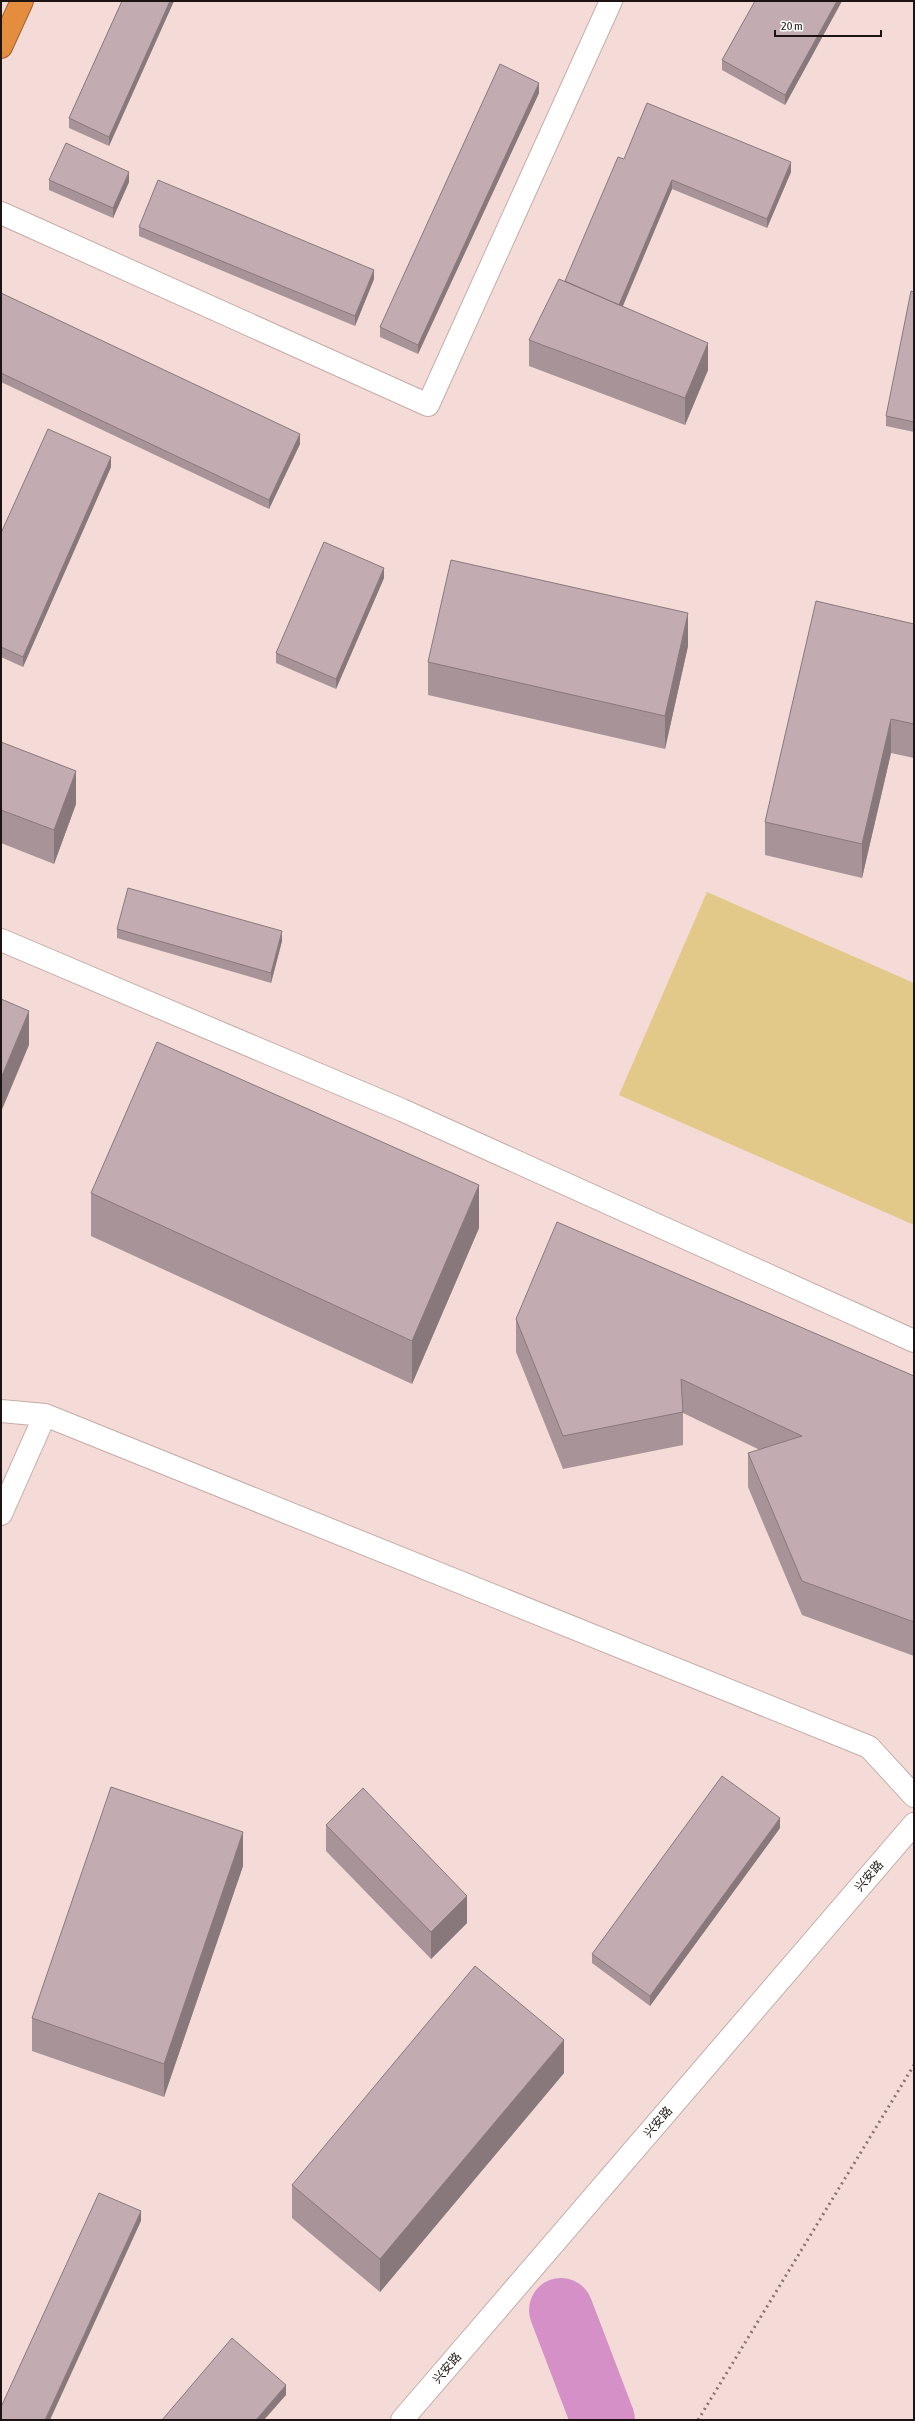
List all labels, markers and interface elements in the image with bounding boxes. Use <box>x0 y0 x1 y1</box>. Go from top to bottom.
scale bar <box>775 12 881 38</box>
text: 20 m <box>781 19 803 33</box>
street label: 兴安路 <box>852 1858 886 1894</box>
street label: 兴安路 <box>641 2104 675 2140</box>
street label: 兴安路 <box>430 2350 464 2386</box>

